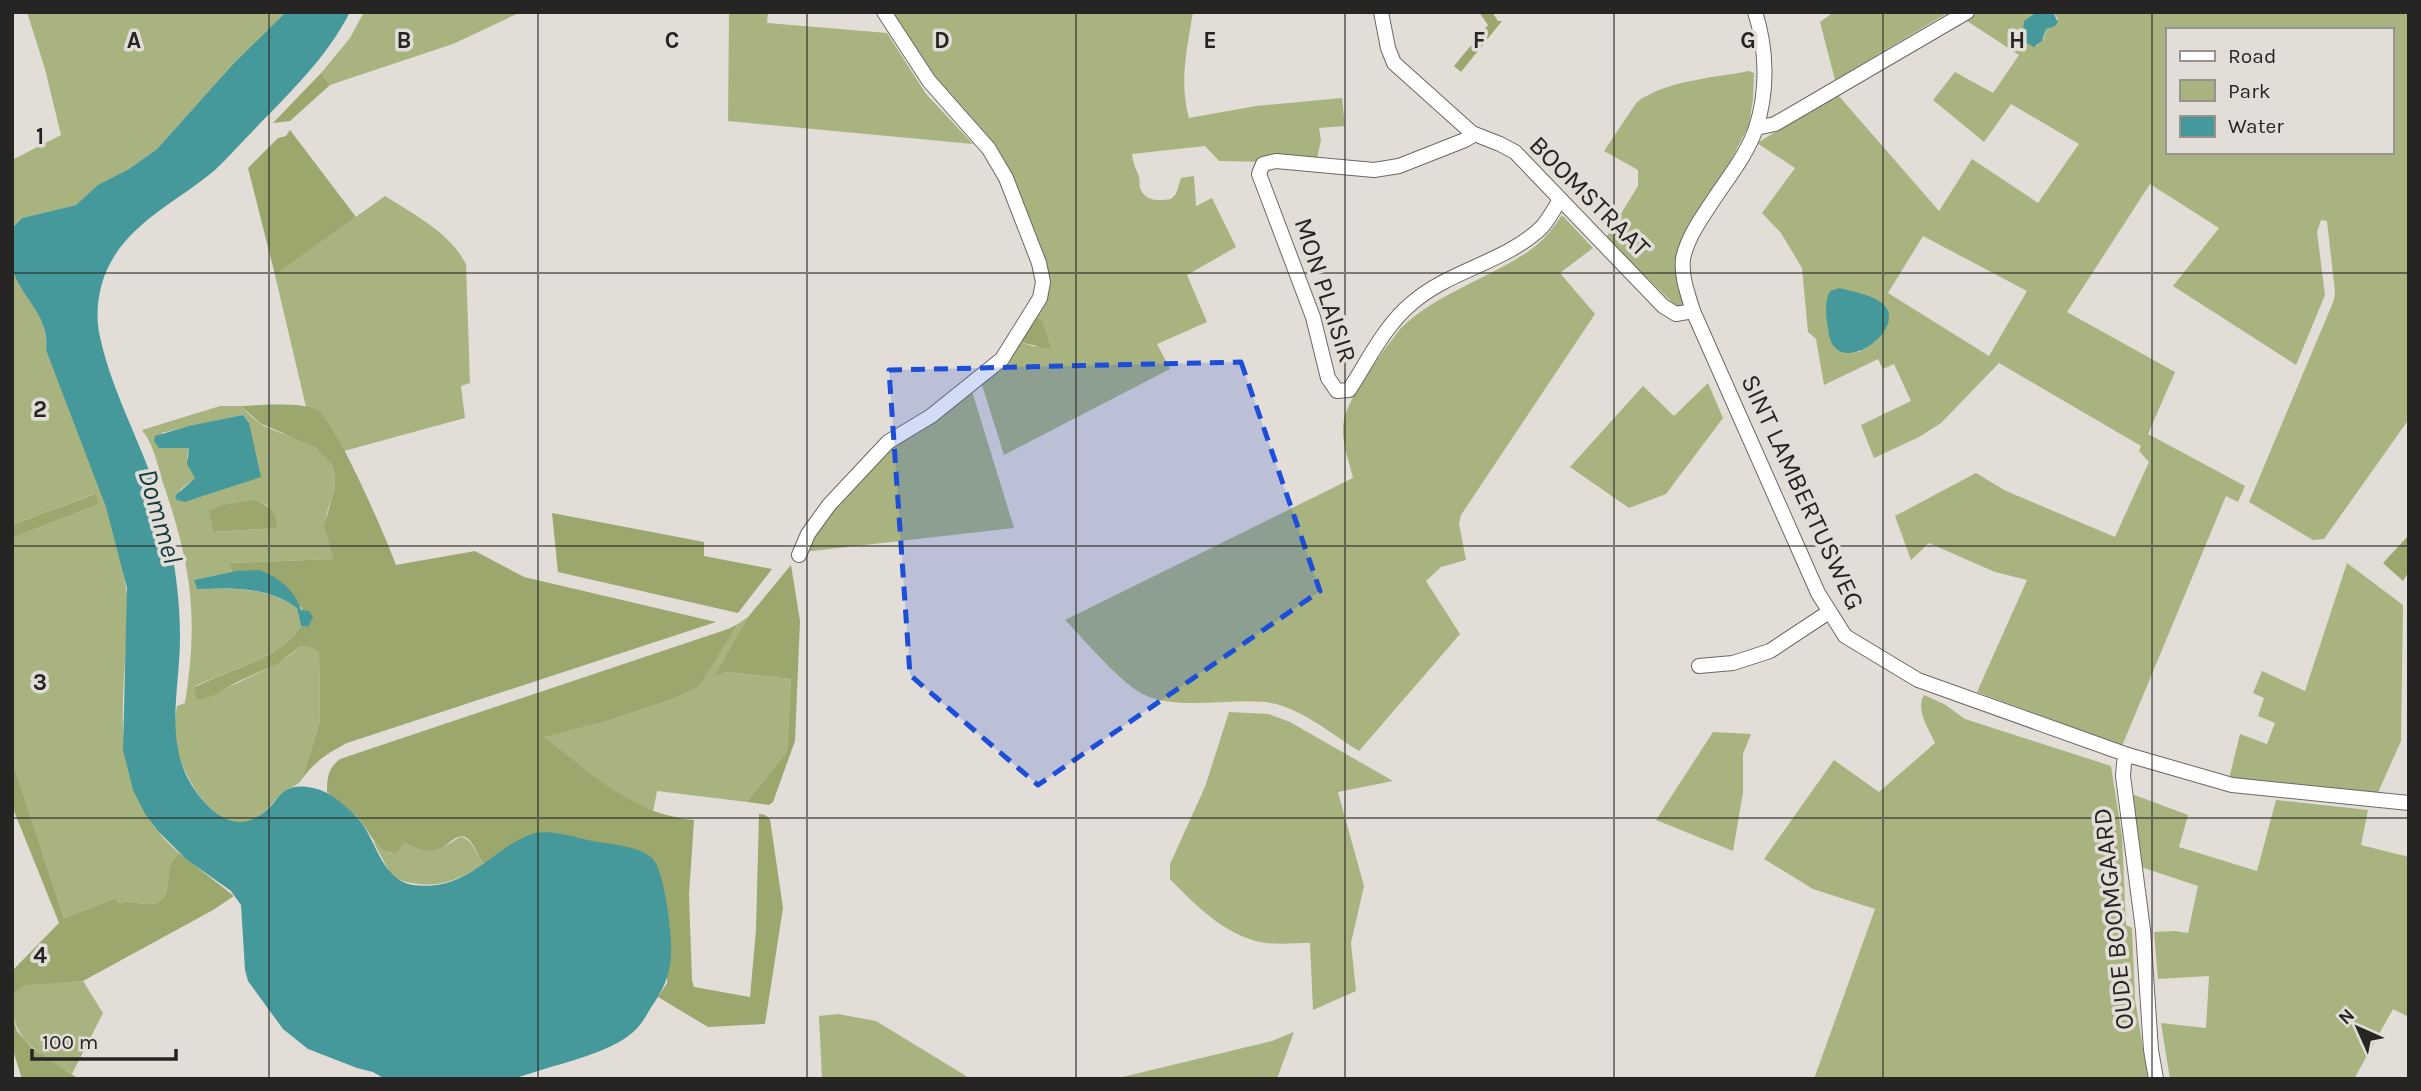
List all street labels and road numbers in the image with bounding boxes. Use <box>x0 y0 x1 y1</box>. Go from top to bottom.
street label: BOOMSTRAAT <box>1523 129 1657 263</box>
street label: MON PLAISIR <box>1288 214 1364 366</box>
street label: SINT LAMBERTUSWEG <box>1734 370 1871 615</box>
street label: OUDE BOOMGAARD <box>2086 806 2141 1032</box>

